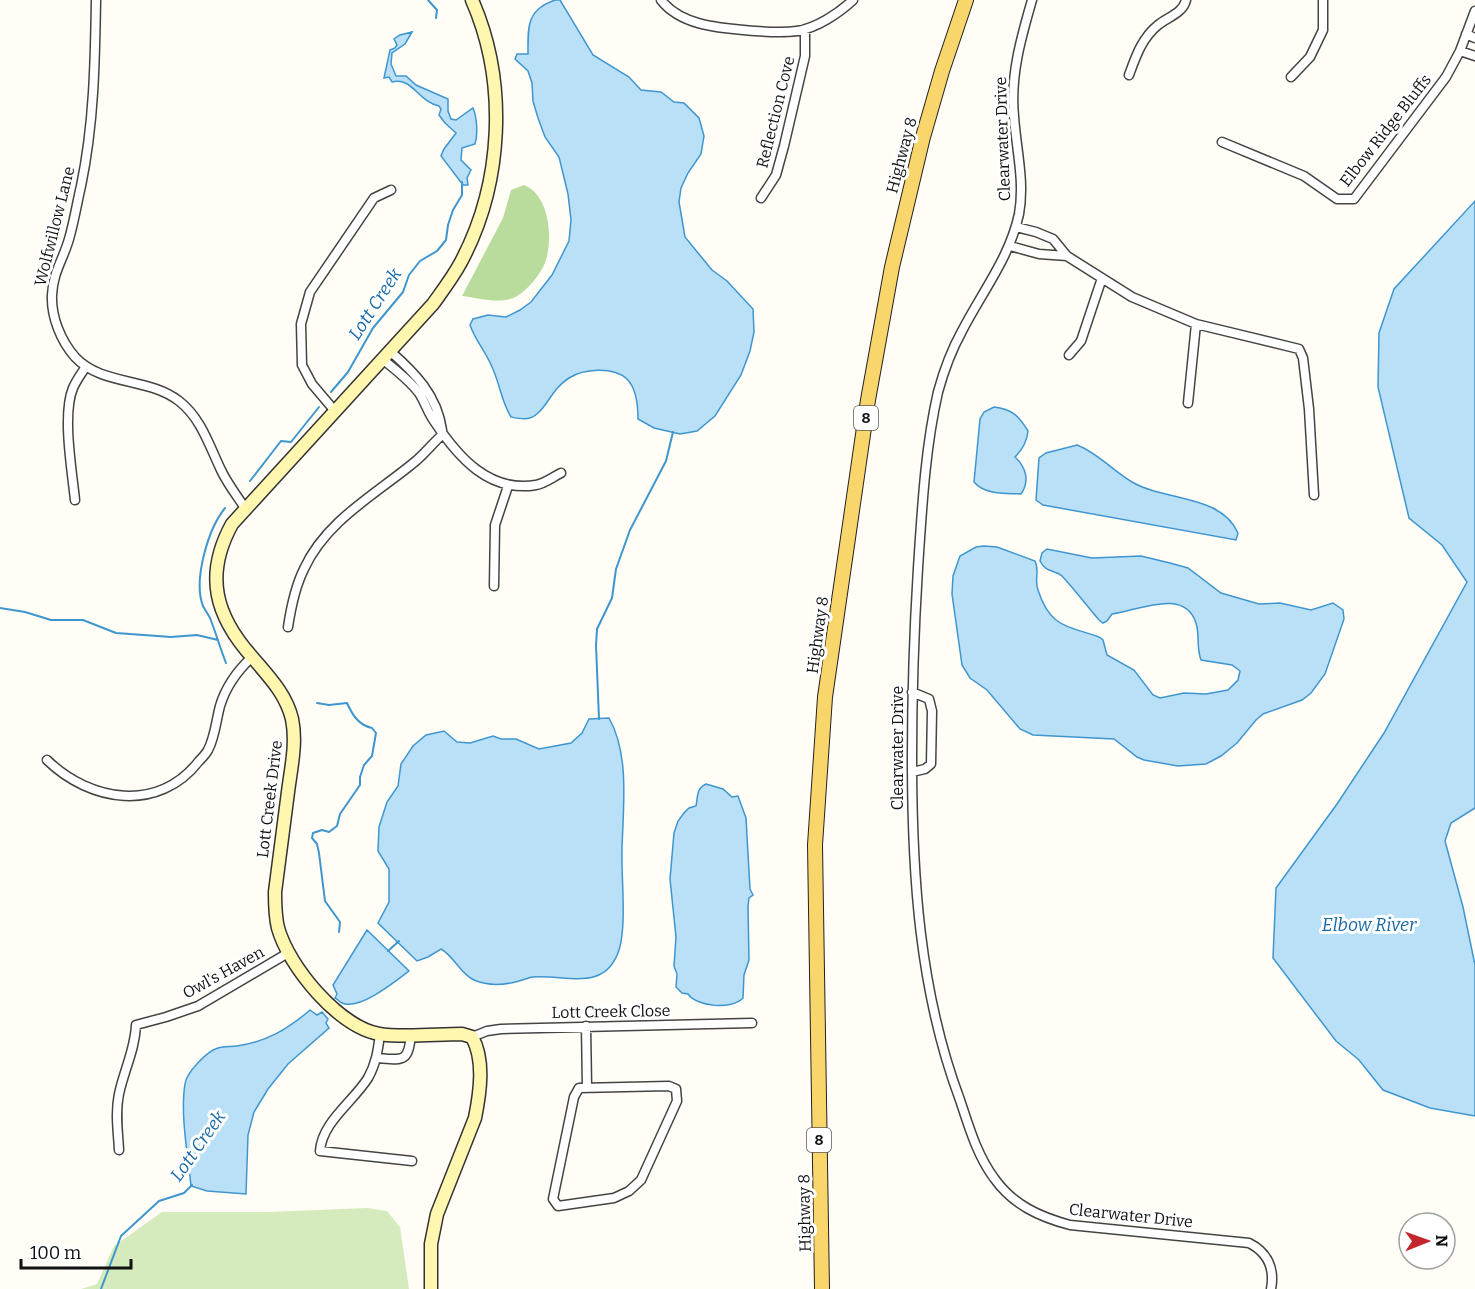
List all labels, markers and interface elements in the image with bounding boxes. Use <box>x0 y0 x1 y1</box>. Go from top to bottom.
street label: Reflection Cove <box>752 54 799 170</box>
street label: Elbow Ridge Bluffs <box>1336 70 1435 190</box>
street label: Clearwater Drive <box>991 76 1014 201</box>
street label: Highway 8 <box>882 115 921 195</box>
street label: Wolfwillow Lane <box>30 164 79 288</box>
water label: Lott Creek <box>344 264 406 344</box>
road number: 8 <box>854 406 878 430</box>
street label: Highway 8 <box>803 595 832 675</box>
street label: Clearwater Drive <box>888 686 907 810</box>
street label: Lott Creek Drive <box>253 739 286 859</box>
water label: Elbow River <box>1322 914 1417 936</box>
street label: Owl's Haven <box>179 942 267 1003</box>
street label: Lott Creek Close <box>551 1001 671 1022</box>
water label: Lott Creek <box>166 1106 230 1186</box>
road number: 8 <box>807 1128 831 1152</box>
street label: Highway 8 <box>794 1174 815 1252</box>
street label: Clearwater Drive <box>1068 1200 1194 1231</box>
north arrow <box>1397 1211 1457 1271</box>
scale bar <box>21 1232 130 1270</box>
text: N <box>1432 1234 1451 1247</box>
text: 100 m <box>30 1242 81 1264</box>

